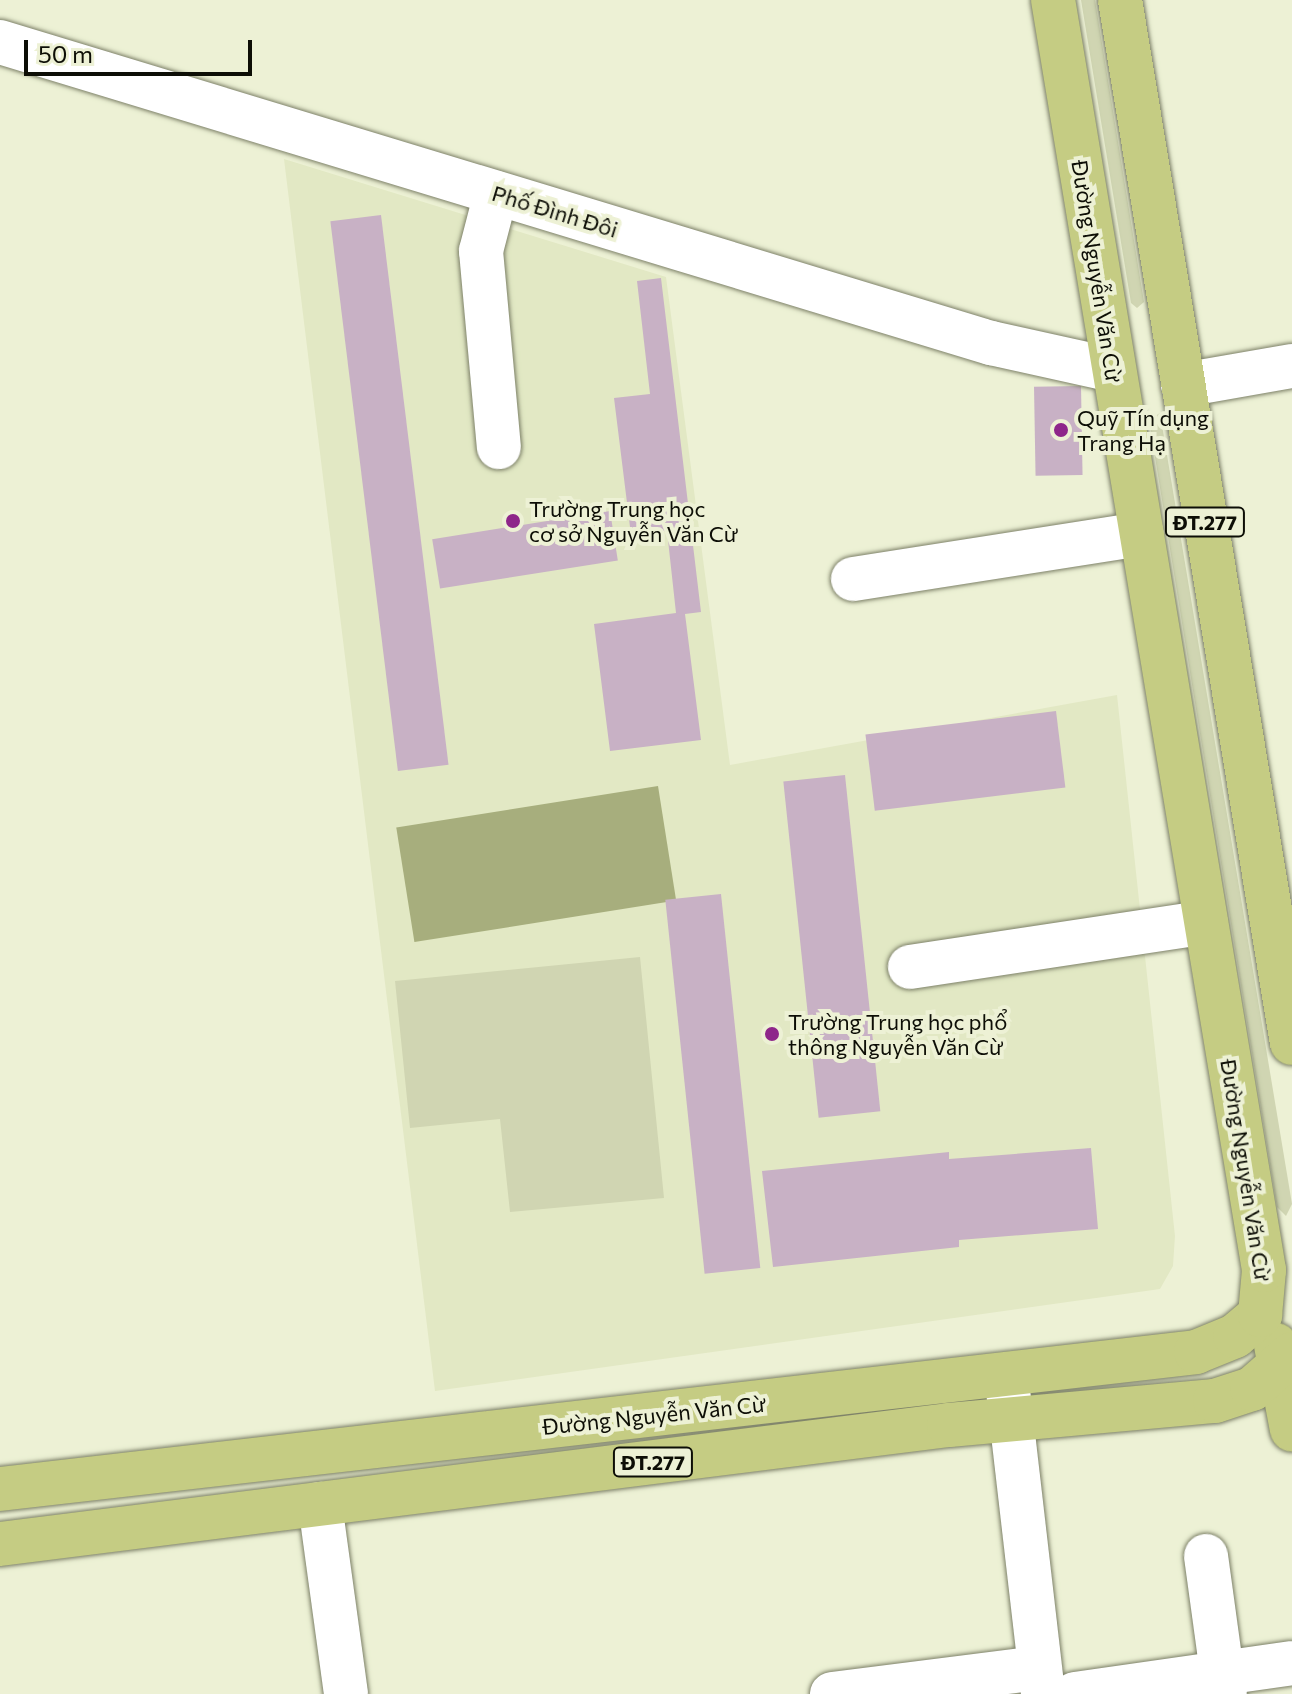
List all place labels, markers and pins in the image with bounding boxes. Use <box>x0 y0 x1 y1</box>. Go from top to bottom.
place label: Quỹ Tín dụng Trang Hạ <box>1077 404 1209 456</box>
marker: Quỹ Tín dụng Trang Hạ <box>1052 421 1070 439</box>
place label: Trường Trung học cơ sở Nguyễn Văn Cừ <box>529 495 738 546</box>
marker: Trường Trung học cơ sở Nguyễn Văn Cừ <box>504 512 522 530</box>
place label: Trường Trung học phổ thông Nguyễn Văn Cừ <box>788 1008 1007 1060</box>
marker: Trường Trung học phổ thông Nguyễn Văn Cừ <box>763 1025 781 1043</box>

